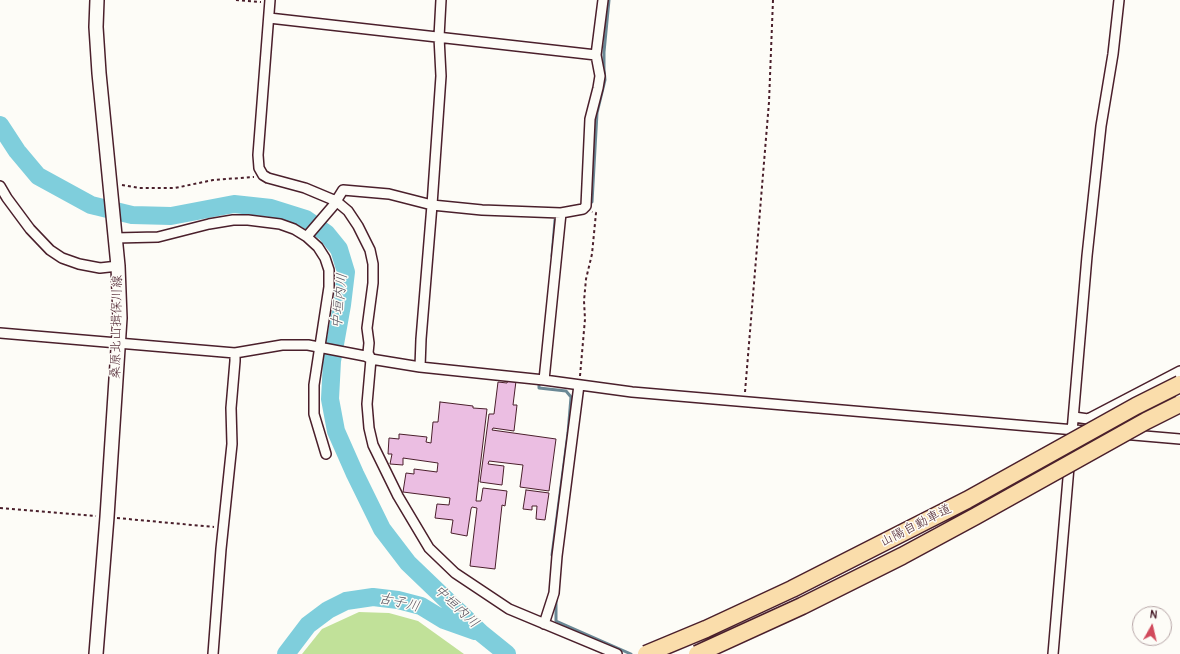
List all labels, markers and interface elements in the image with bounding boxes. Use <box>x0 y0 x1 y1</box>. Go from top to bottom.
water label: 中垣内川 <box>329 272 351 330</box>
street label: 桑原北山揖保川線 <box>108 275 126 379</box>
street label: 山陽自動車道 <box>878 501 954 551</box>
water label: 中垣内川 <box>430 582 482 632</box>
water label: 古子川 <box>377 590 421 616</box>
north arrow <box>1132 606 1172 646</box>
text: N <box>1149 608 1158 622</box>

